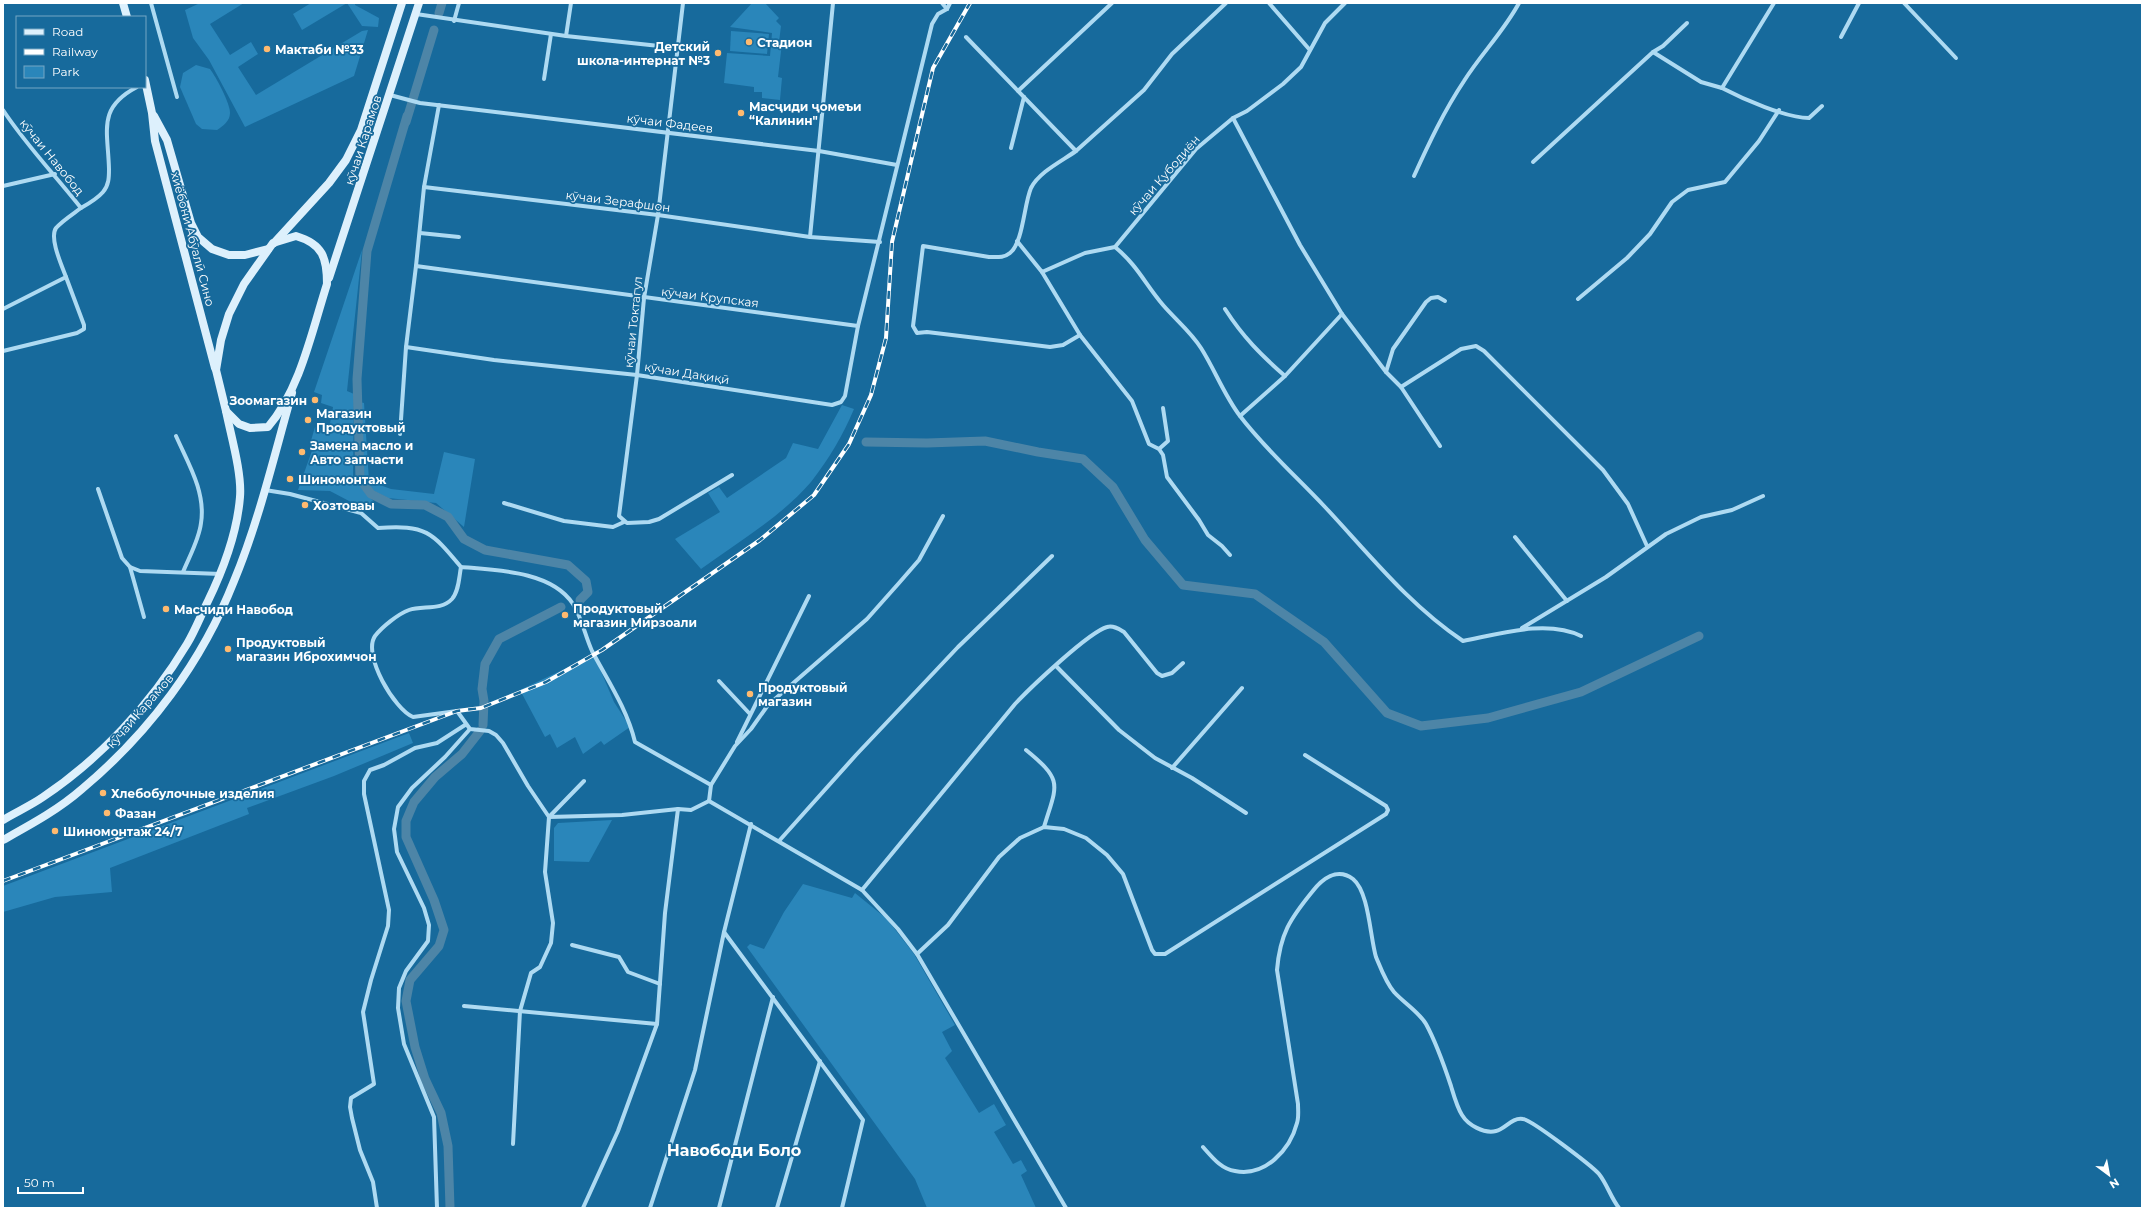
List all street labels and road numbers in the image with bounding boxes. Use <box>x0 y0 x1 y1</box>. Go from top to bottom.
street label: кӯчаи Карамов <box>341 93 385 187</box>
street label: кӯчаи Фадеев <box>626 110 714 136</box>
street label: кӯчаи Навобод <box>17 116 88 198</box>
street label: кӯчаи Қубодиён <box>1125 132 1203 218</box>
street label: хиёбони Абӯалӣ Сино <box>168 170 218 308</box>
street label: кӯчаи Зерафшон <box>565 187 671 215</box>
street label: кӯчаи Токтагул <box>621 275 645 369</box>
street label: кӯчаи Крупская <box>660 284 760 310</box>
street label: кӯчаи Дақиқӣ <box>643 359 731 387</box>
street label: кӯчаи Карамов <box>104 671 176 751</box>

